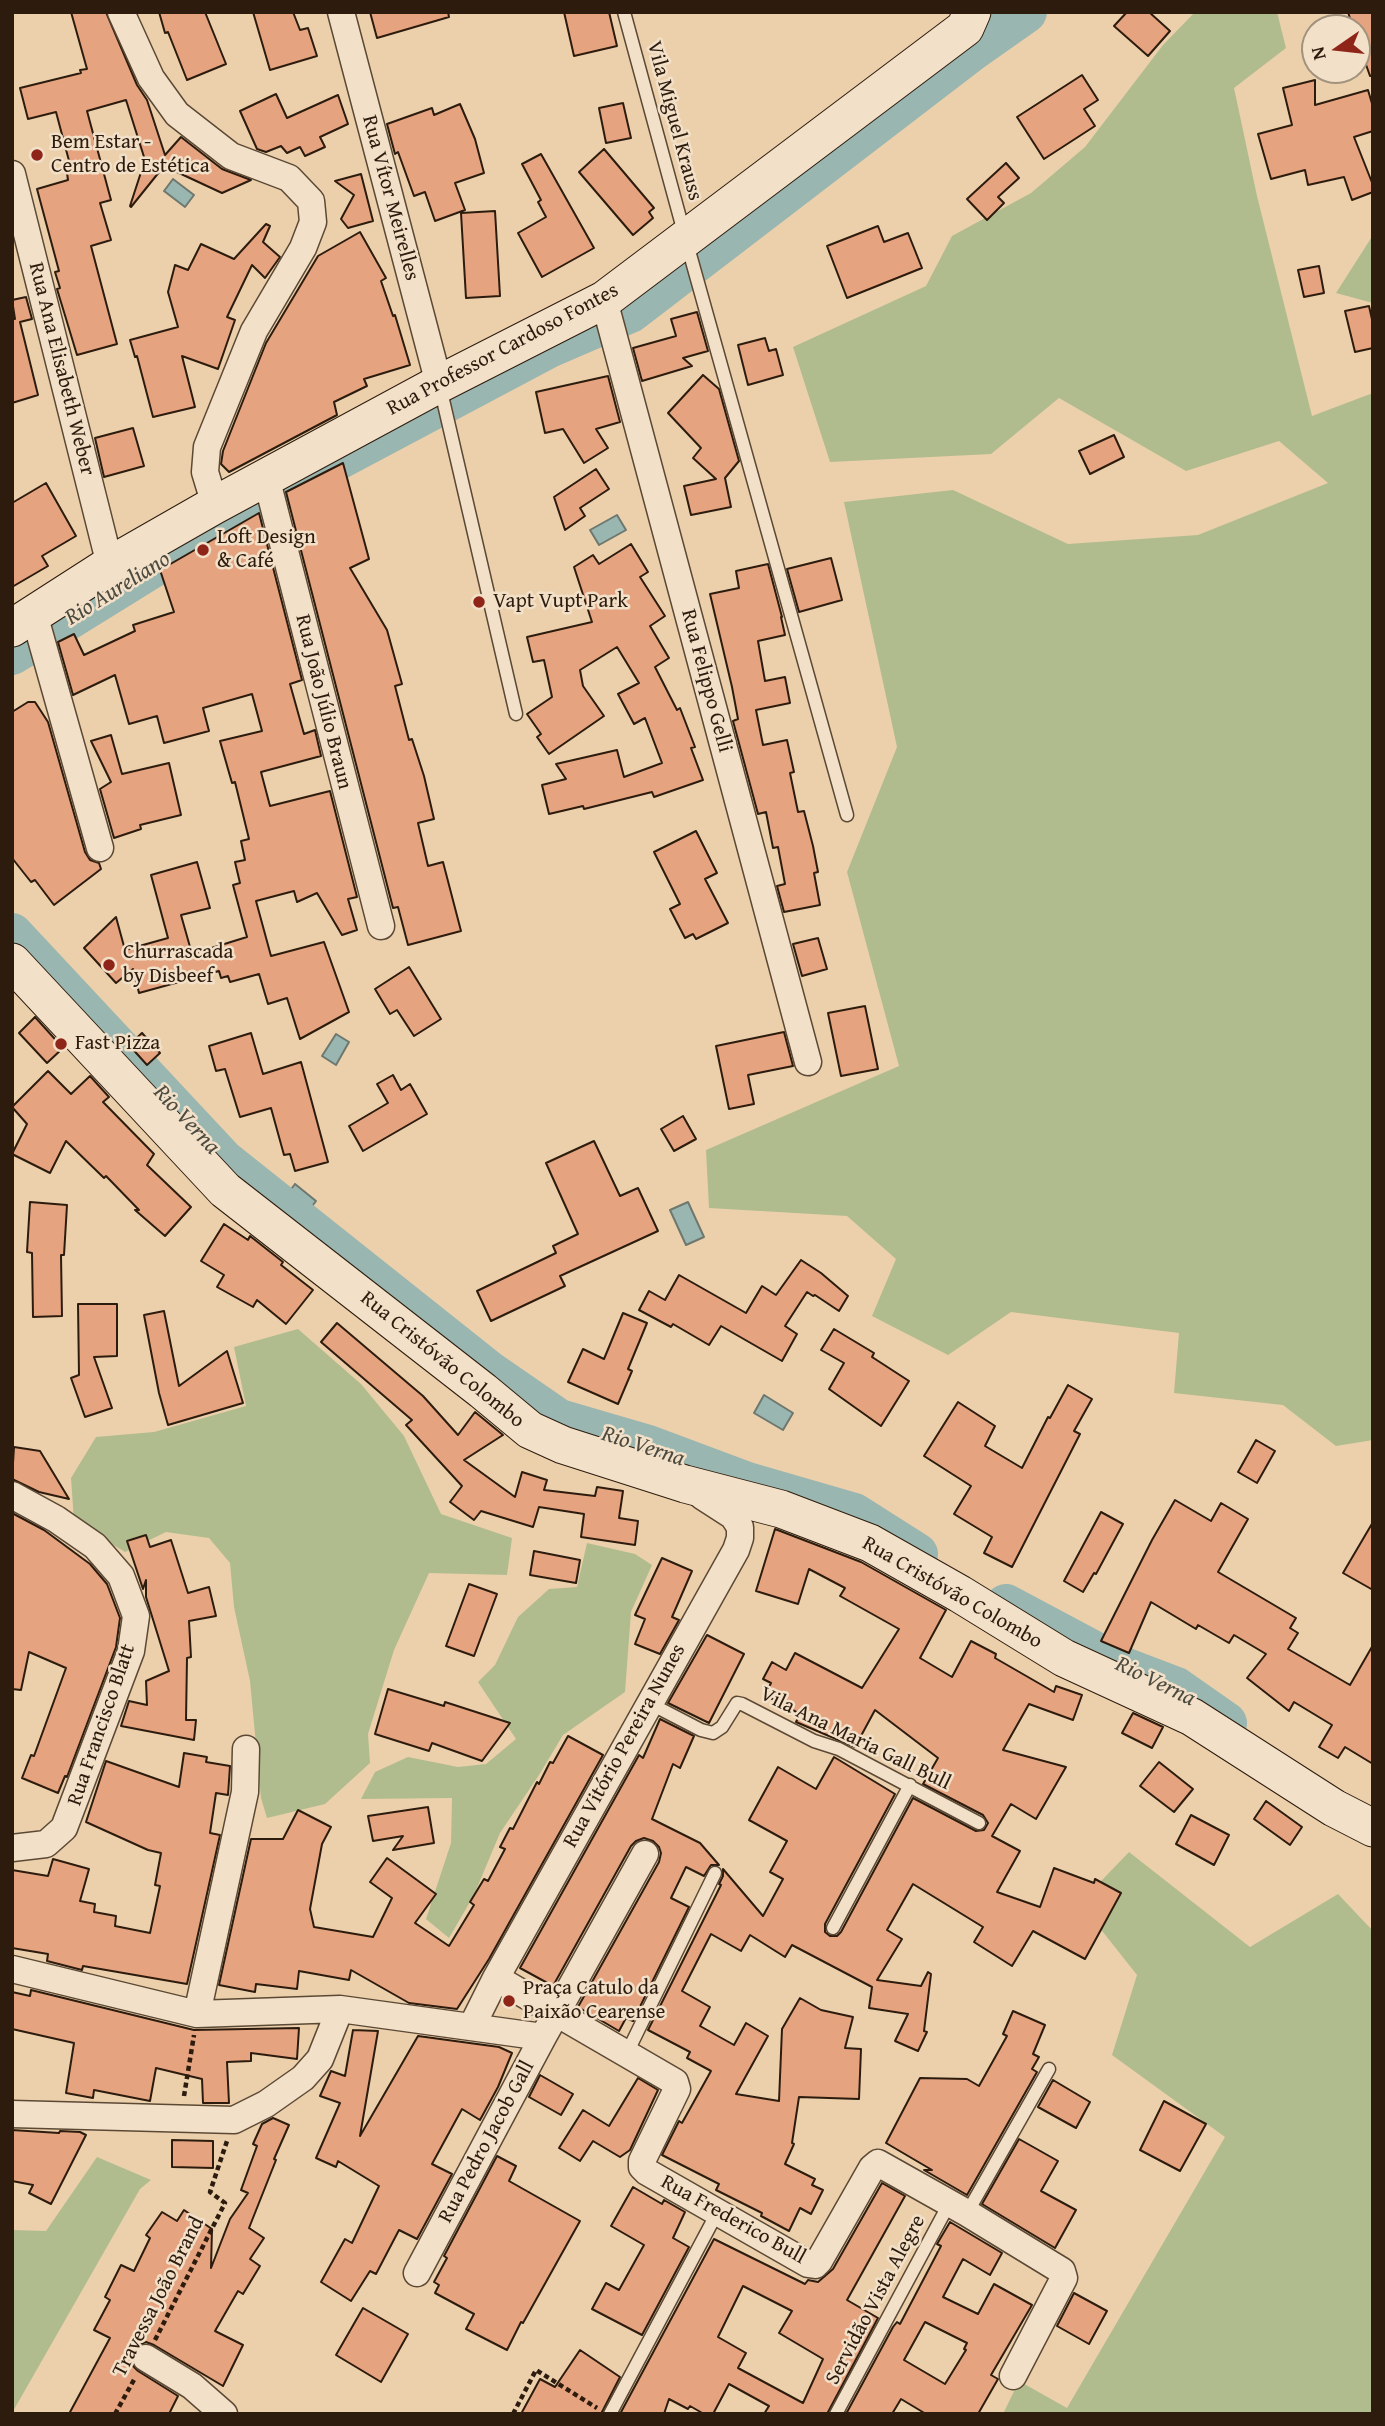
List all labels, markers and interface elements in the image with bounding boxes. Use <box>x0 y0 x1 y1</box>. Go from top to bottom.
north arrow <box>1301 14 1371 84</box>
street label: Vila Miguel Krauss <box>641 38 707 204</box>
text: N <box>1302 44 1333 63</box>
street label: Rua Vítor Meirelles <box>356 113 424 283</box>
place label: Bem Estar - Centro de Estética <box>51 130 210 180</box>
marker: Bem Estar - Centro de Estética <box>29 147 45 163</box>
street label: Rua Ana Elisabeth Weber <box>22 260 100 478</box>
street label: Rua Professor Cardoso Fontes <box>383 278 623 422</box>
place label: Loft Design & Café <box>217 525 316 575</box>
marker: Loft Design & Café <box>195 542 211 558</box>
water label: Rio Aureliano <box>60 546 176 632</box>
place label: Vapt Vupt Park <box>493 589 628 615</box>
marker: Vapt Vupt Park <box>471 594 487 610</box>
street label: Rua Felippo Gelli <box>675 607 737 755</box>
street label: Rua João Júlio Braun <box>289 612 357 792</box>
place label: Churrascada by Disbeef <box>123 940 233 990</box>
marker: Churrascada by Disbeef <box>101 957 117 973</box>
place label: Fast Pizza <box>75 1031 160 1057</box>
marker: Fast Pizza <box>53 1036 69 1052</box>
water label: Rio Verna <box>147 1079 225 1161</box>
street label: Rua Cristóvão Colombo <box>355 1286 529 1434</box>
water label: Rio Verna <box>598 1421 688 1473</box>
street label: Rua Cristóvão Colombo <box>858 1531 1046 1655</box>
street label: Rua Vitório Pereira Nunes <box>558 1640 692 1852</box>
street label: Rua Francisco Blatt <box>63 1641 141 1809</box>
water label: Rio Verna <box>1111 1651 1199 1713</box>
street label: Vila Ana Maria Gall Bull <box>755 1682 955 1796</box>
place label: Praça Catulo da Paixão Cearense <box>523 1976 665 2026</box>
marker: Praça Catulo da Paixão Cearense <box>501 1993 517 2009</box>
street label: Rua Pedro Jacob Gall <box>434 2057 540 2227</box>
street label: Rua Frederico Bull <box>656 2170 810 2270</box>
street label: Servidão Vista Alegre <box>821 2211 931 2389</box>
street label: Travessa João Brand <box>108 2213 210 2381</box>

